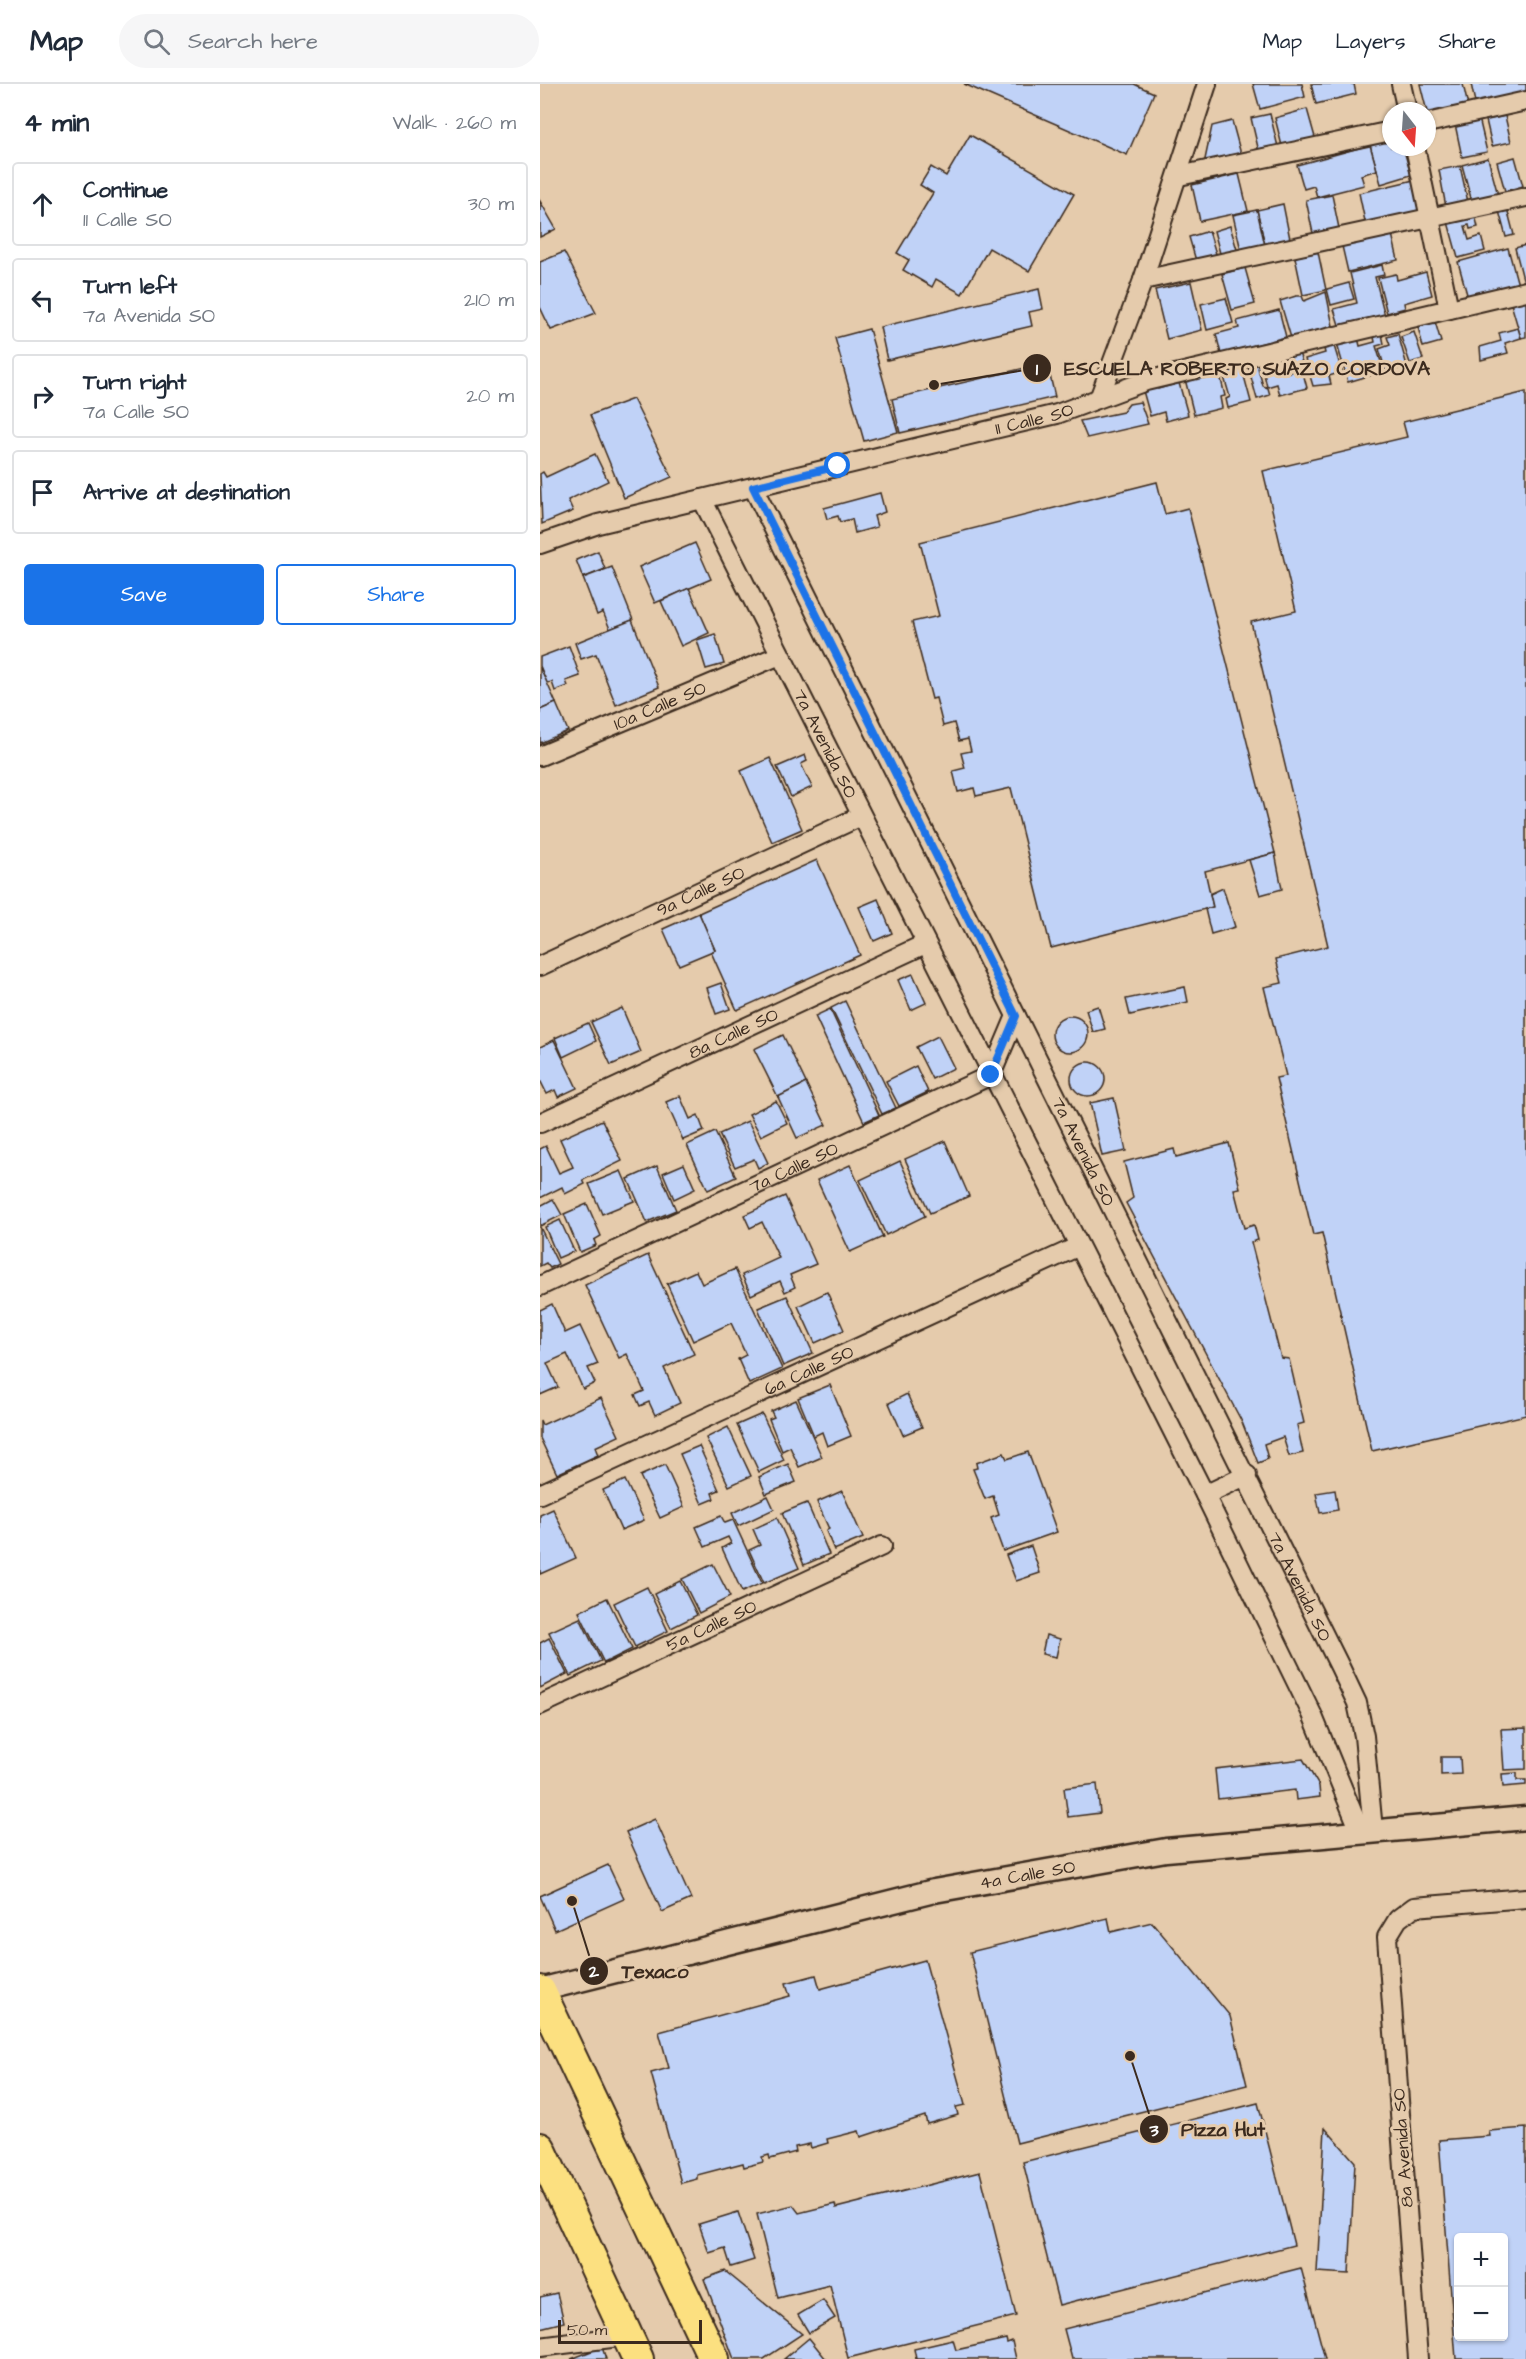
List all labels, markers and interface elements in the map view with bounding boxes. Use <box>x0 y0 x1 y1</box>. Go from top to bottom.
search box <box>119 14 539 68</box>
text: Map <box>30 22 83 61</box>
icon: search <box>140 25 173 58</box>
text: Search here <box>188 26 318 57</box>
text: Map <box>1262 27 1302 56</box>
text: Layers <box>1335 27 1405 56</box>
text: Share <box>1438 27 1496 56</box>
north arrow <box>1382 102 1436 156</box>
text: 4 min <box>24 105 89 141</box>
text: Walk · 260 m <box>393 109 516 137</box>
text: Continue <box>83 175 168 206</box>
icon: ahead <box>26 188 59 221</box>
text: 30 m <box>468 190 514 218</box>
text: 11 Calle SO <box>83 206 172 234</box>
text: Turn left <box>83 271 177 302</box>
icon: left <box>26 284 59 317</box>
text: 210 m <box>464 286 514 314</box>
text: 7a Avenida SO <box>83 302 215 330</box>
callout: ESCUELA ROBERTO SUAZO CORDOVA <box>1022 349 1442 387</box>
text: ESCUELA ROBERTO SUAZO CORDOVA <box>1064 355 1430 383</box>
text: 1 <box>1036 357 1039 382</box>
text: Turn right <box>83 367 186 398</box>
icon: right <box>26 380 59 413</box>
text: 20 m <box>466 382 514 410</box>
street label: 11 Calle SO <box>992 396 1077 441</box>
text: 7a Calle SO <box>83 398 189 426</box>
route start <box>824 452 850 478</box>
icon: arrive <box>26 476 59 509</box>
text: Arrive at destination <box>83 477 290 508</box>
button: Save <box>24 564 264 625</box>
button: Share <box>276 564 516 625</box>
street label: 10a Calle SO <box>610 675 710 736</box>
street label: 7a Avenida SO <box>788 685 864 802</box>
street label: 9a Calle SO <box>652 860 749 922</box>
street label: 8a Calle SO <box>684 1002 782 1065</box>
route end <box>977 1061 1003 1087</box>
street label: 7a Avenida SO <box>1046 1092 1121 1210</box>
street label: 7a Calle SO <box>745 1136 842 1199</box>
street label: 6a Calle SO <box>760 1339 858 1402</box>
street label: 7a Avenida SO <box>1262 1528 1338 1645</box>
street label: 5a Calle SO <box>662 1593 761 1657</box>
street label: 4a Calle SO <box>977 1854 1077 1895</box>
callout: Texaco <box>579 1952 700 1990</box>
text: Texaco <box>621 1958 689 1986</box>
text: 2 <box>588 1959 600 1984</box>
street label: 8a Avenida SO <box>1386 2087 1420 2209</box>
callout: Pizza Hut <box>1139 2110 1277 2148</box>
text: Pizza Hut <box>1181 2116 1266 2144</box>
text: 3 <box>1148 2118 1159 2143</box>
map controls <box>1454 2233 1508 2341</box>
button: + <box>1454 2233 1508 2287</box>
button: − <box>1454 2287 1508 2341</box>
scale bar <box>558 2317 702 2344</box>
text: 50 m <box>567 2319 607 2341</box>

